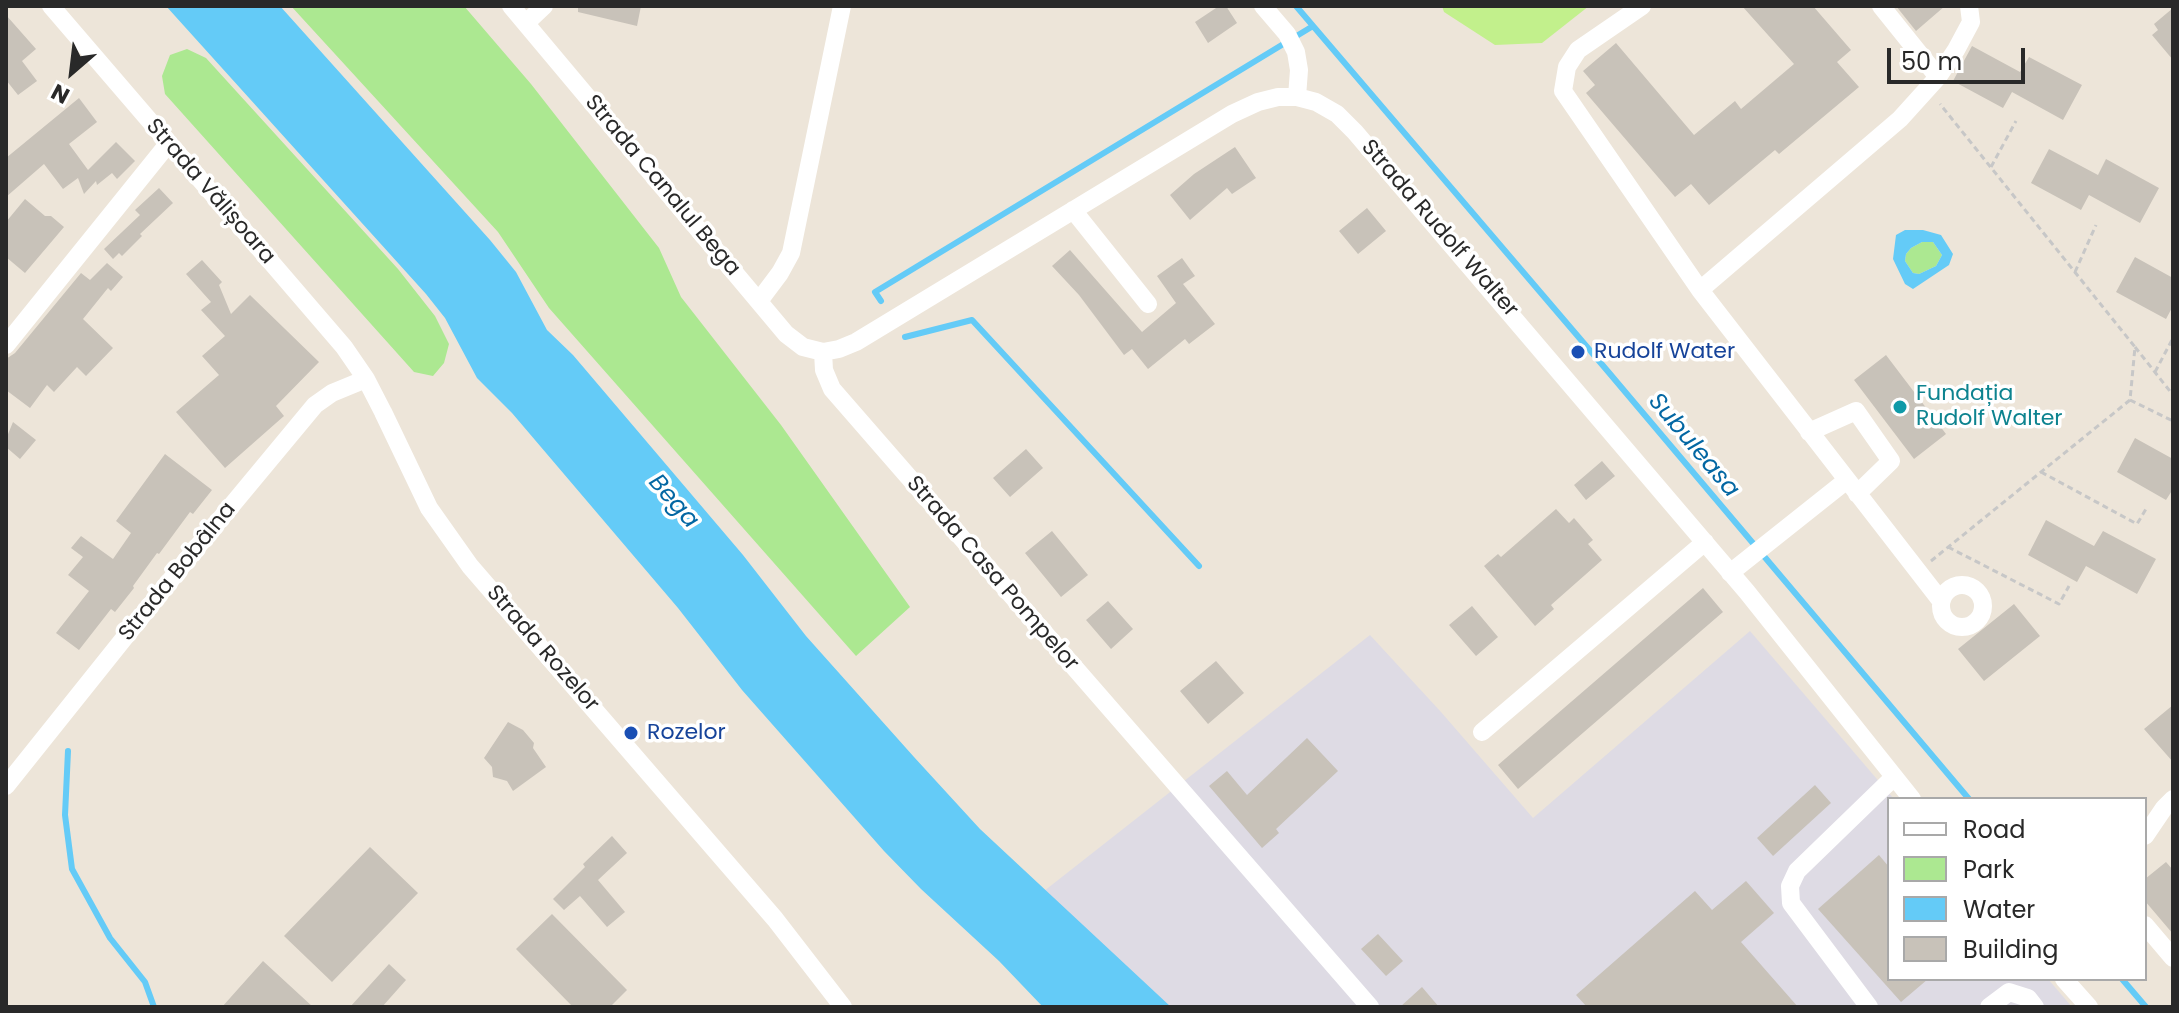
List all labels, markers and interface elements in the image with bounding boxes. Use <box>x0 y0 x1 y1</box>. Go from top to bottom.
north arrow <box>32 32 112 112</box>
scale bar <box>1891 32 2029 82</box>
text: 50 m <box>1901 45 1962 78</box>
text: N <box>46 76 75 111</box>
street label: Strada Canalul Bega <box>579 90 745 282</box>
street label: Strada Vălișoara <box>140 114 280 270</box>
street label: Strada Rudolf Walter <box>1355 135 1523 323</box>
place label: Rudolf Water <box>1594 339 1735 365</box>
marker: Rudolf Water <box>1569 343 1587 361</box>
place label: Fundația Rudolf Walter <box>1916 381 2063 432</box>
water label: Subuleasa <box>1641 388 1745 504</box>
marker: Fundația Rudolf Walter <box>1891 398 1909 416</box>
water label: Bega <box>642 469 704 535</box>
street label: Strada Casa Pompelor <box>900 471 1084 677</box>
street label: Strada Bobâlna <box>114 497 242 647</box>
street label: Strada Rozelor <box>480 581 604 717</box>
place label: Rozelor <box>647 720 726 746</box>
marker: Rozelor <box>622 724 640 742</box>
legend <box>1887 797 2147 981</box>
text: Road <box>1963 813 2025 846</box>
text: Park <box>1963 853 2014 886</box>
text: Water <box>1963 893 2035 926</box>
text: Building <box>1963 933 2059 966</box>

